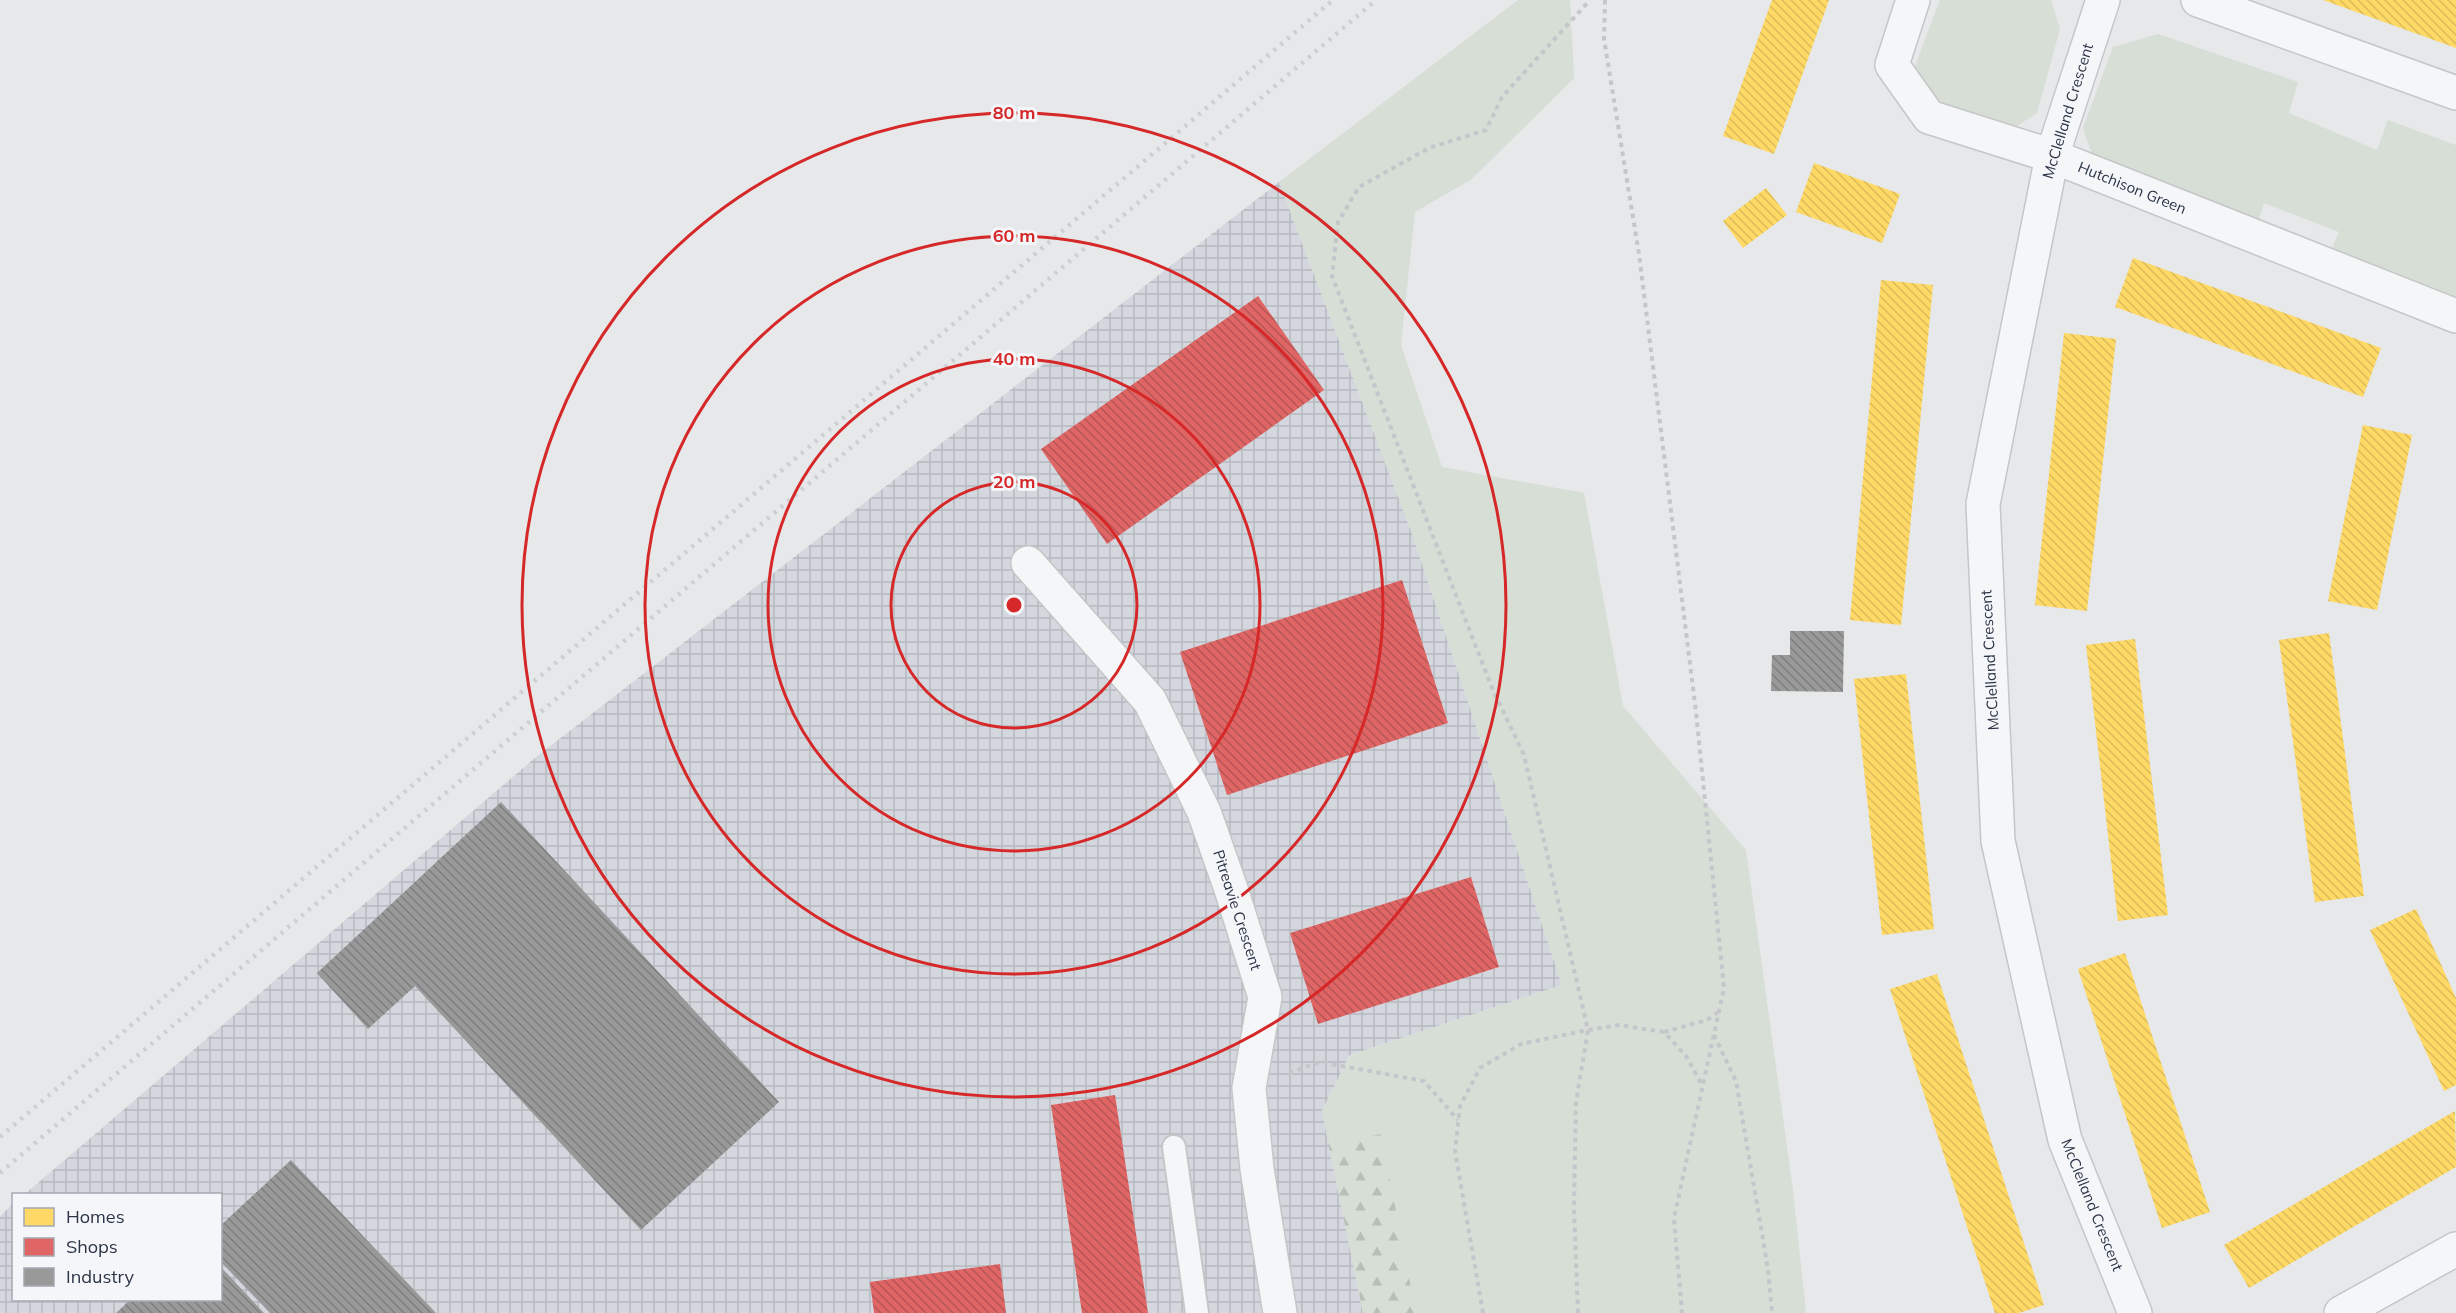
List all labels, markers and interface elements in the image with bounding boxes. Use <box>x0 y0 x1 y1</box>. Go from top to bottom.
street label: McClelland Crescent <box>2038 41 2097 181</box>
text: 80 m <box>993 101 1035 124</box>
street label: Hutchison Green <box>2075 157 2189 218</box>
text: 60 m <box>993 224 1035 247</box>
text: 40 m <box>993 347 1035 370</box>
text: 20 m <box>993 470 1035 493</box>
street label: McClelland Crescent <box>1976 589 2003 731</box>
centre of rings <box>1004 595 1024 615</box>
street label: Pitreavie Crescent <box>1209 847 1266 972</box>
street label: McClelland Crescent <box>2057 1136 2128 1274</box>
legend <box>12 1193 222 1301</box>
text: Homes <box>66 1205 125 1228</box>
text: Shops <box>66 1235 118 1258</box>
text: Industry <box>66 1265 135 1288</box>

